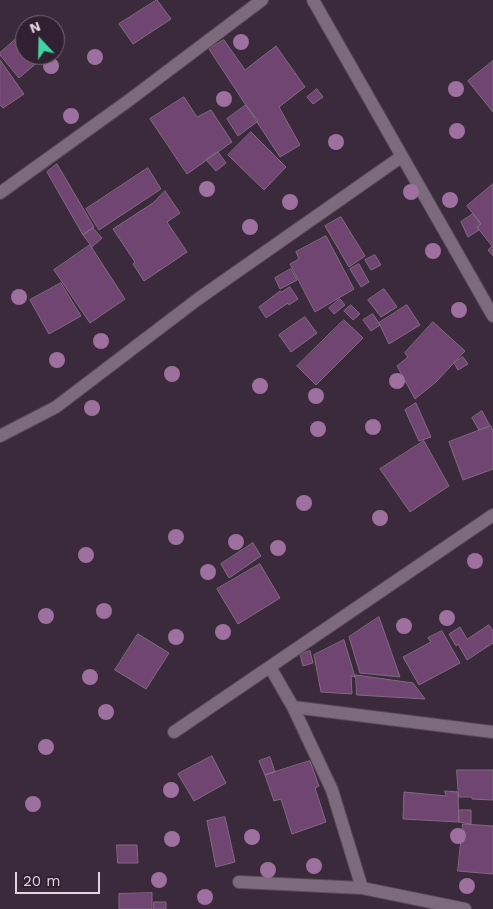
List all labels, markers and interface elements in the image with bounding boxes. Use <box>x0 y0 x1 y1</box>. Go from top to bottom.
north arrow <box>15 15 65 65</box>
text: N <box>27 18 43 36</box>
scale bar <box>18 862 102 894</box>
text: 20 m <box>23 872 61 890</box>

